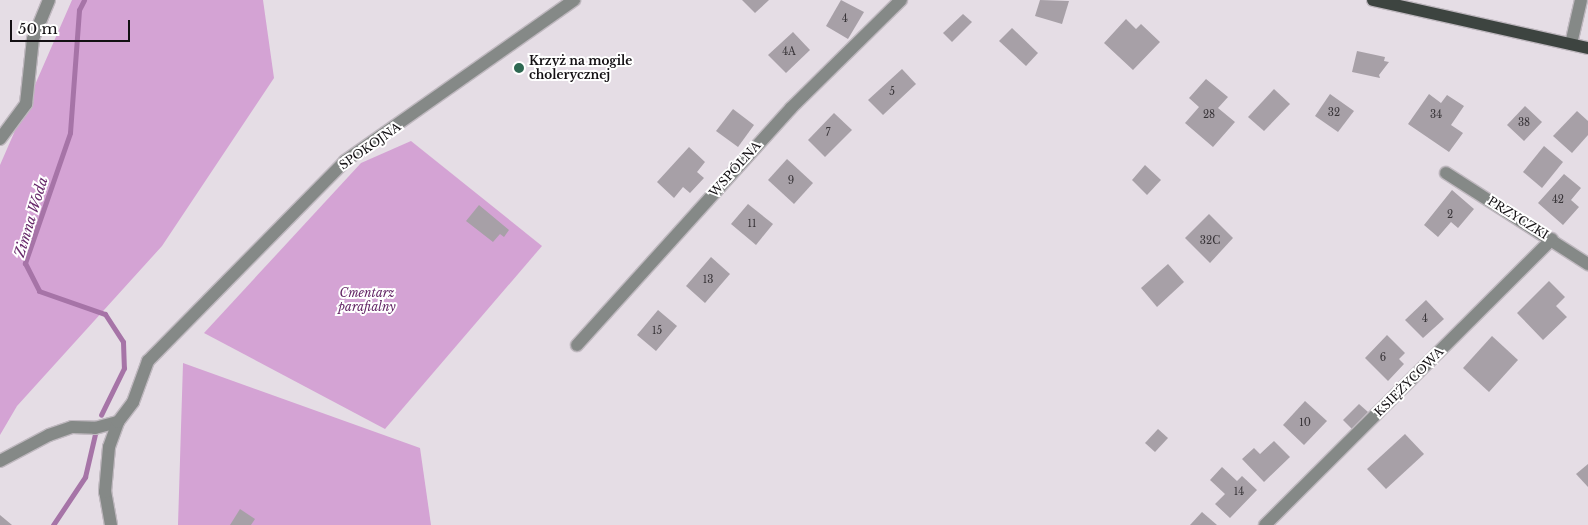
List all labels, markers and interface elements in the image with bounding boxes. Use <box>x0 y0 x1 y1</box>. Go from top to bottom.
scale bar <box>12 10 132 42</box>
house number: 4 <box>842 13 848 25</box>
text: 50 m <box>18 19 58 38</box>
house number: 4A <box>782 46 796 58</box>
place label: Krzyż na mogile cholerycznej <box>529 54 632 82</box>
marker: Krzyż na mogile cholerycznej <box>513 62 525 74</box>
house number: 5 <box>889 86 895 98</box>
house number: 32 <box>1328 107 1340 119</box>
house number: 28 <box>1203 109 1215 121</box>
house number: 34 <box>1430 109 1442 121</box>
house number: 38 <box>1518 117 1530 129</box>
street label: SPOKOJNA <box>336 119 404 173</box>
house number: 7 <box>825 127 831 139</box>
street label: WSPÓLNA <box>706 138 764 200</box>
water label: Zimna Woda <box>11 175 51 259</box>
house number: 9 <box>788 175 794 187</box>
street label: PRZYCZKI <box>1485 194 1551 242</box>
house number: 42 <box>1552 194 1564 206</box>
house number: 2 <box>1447 209 1453 221</box>
house number: 11 <box>748 218 756 230</box>
house number: 32C <box>1200 235 1220 247</box>
house number: 13 <box>703 274 713 286</box>
park label: Cmentarz parafialny <box>338 286 396 314</box>
house number: 4 <box>1422 313 1428 325</box>
house number: 15 <box>652 325 662 337</box>
street label: KSIĘŻYCOWA <box>1372 345 1446 419</box>
house number: 6 <box>1380 352 1386 364</box>
house number: 10 <box>1299 417 1311 429</box>
house number: 14 <box>1234 486 1244 498</box>

